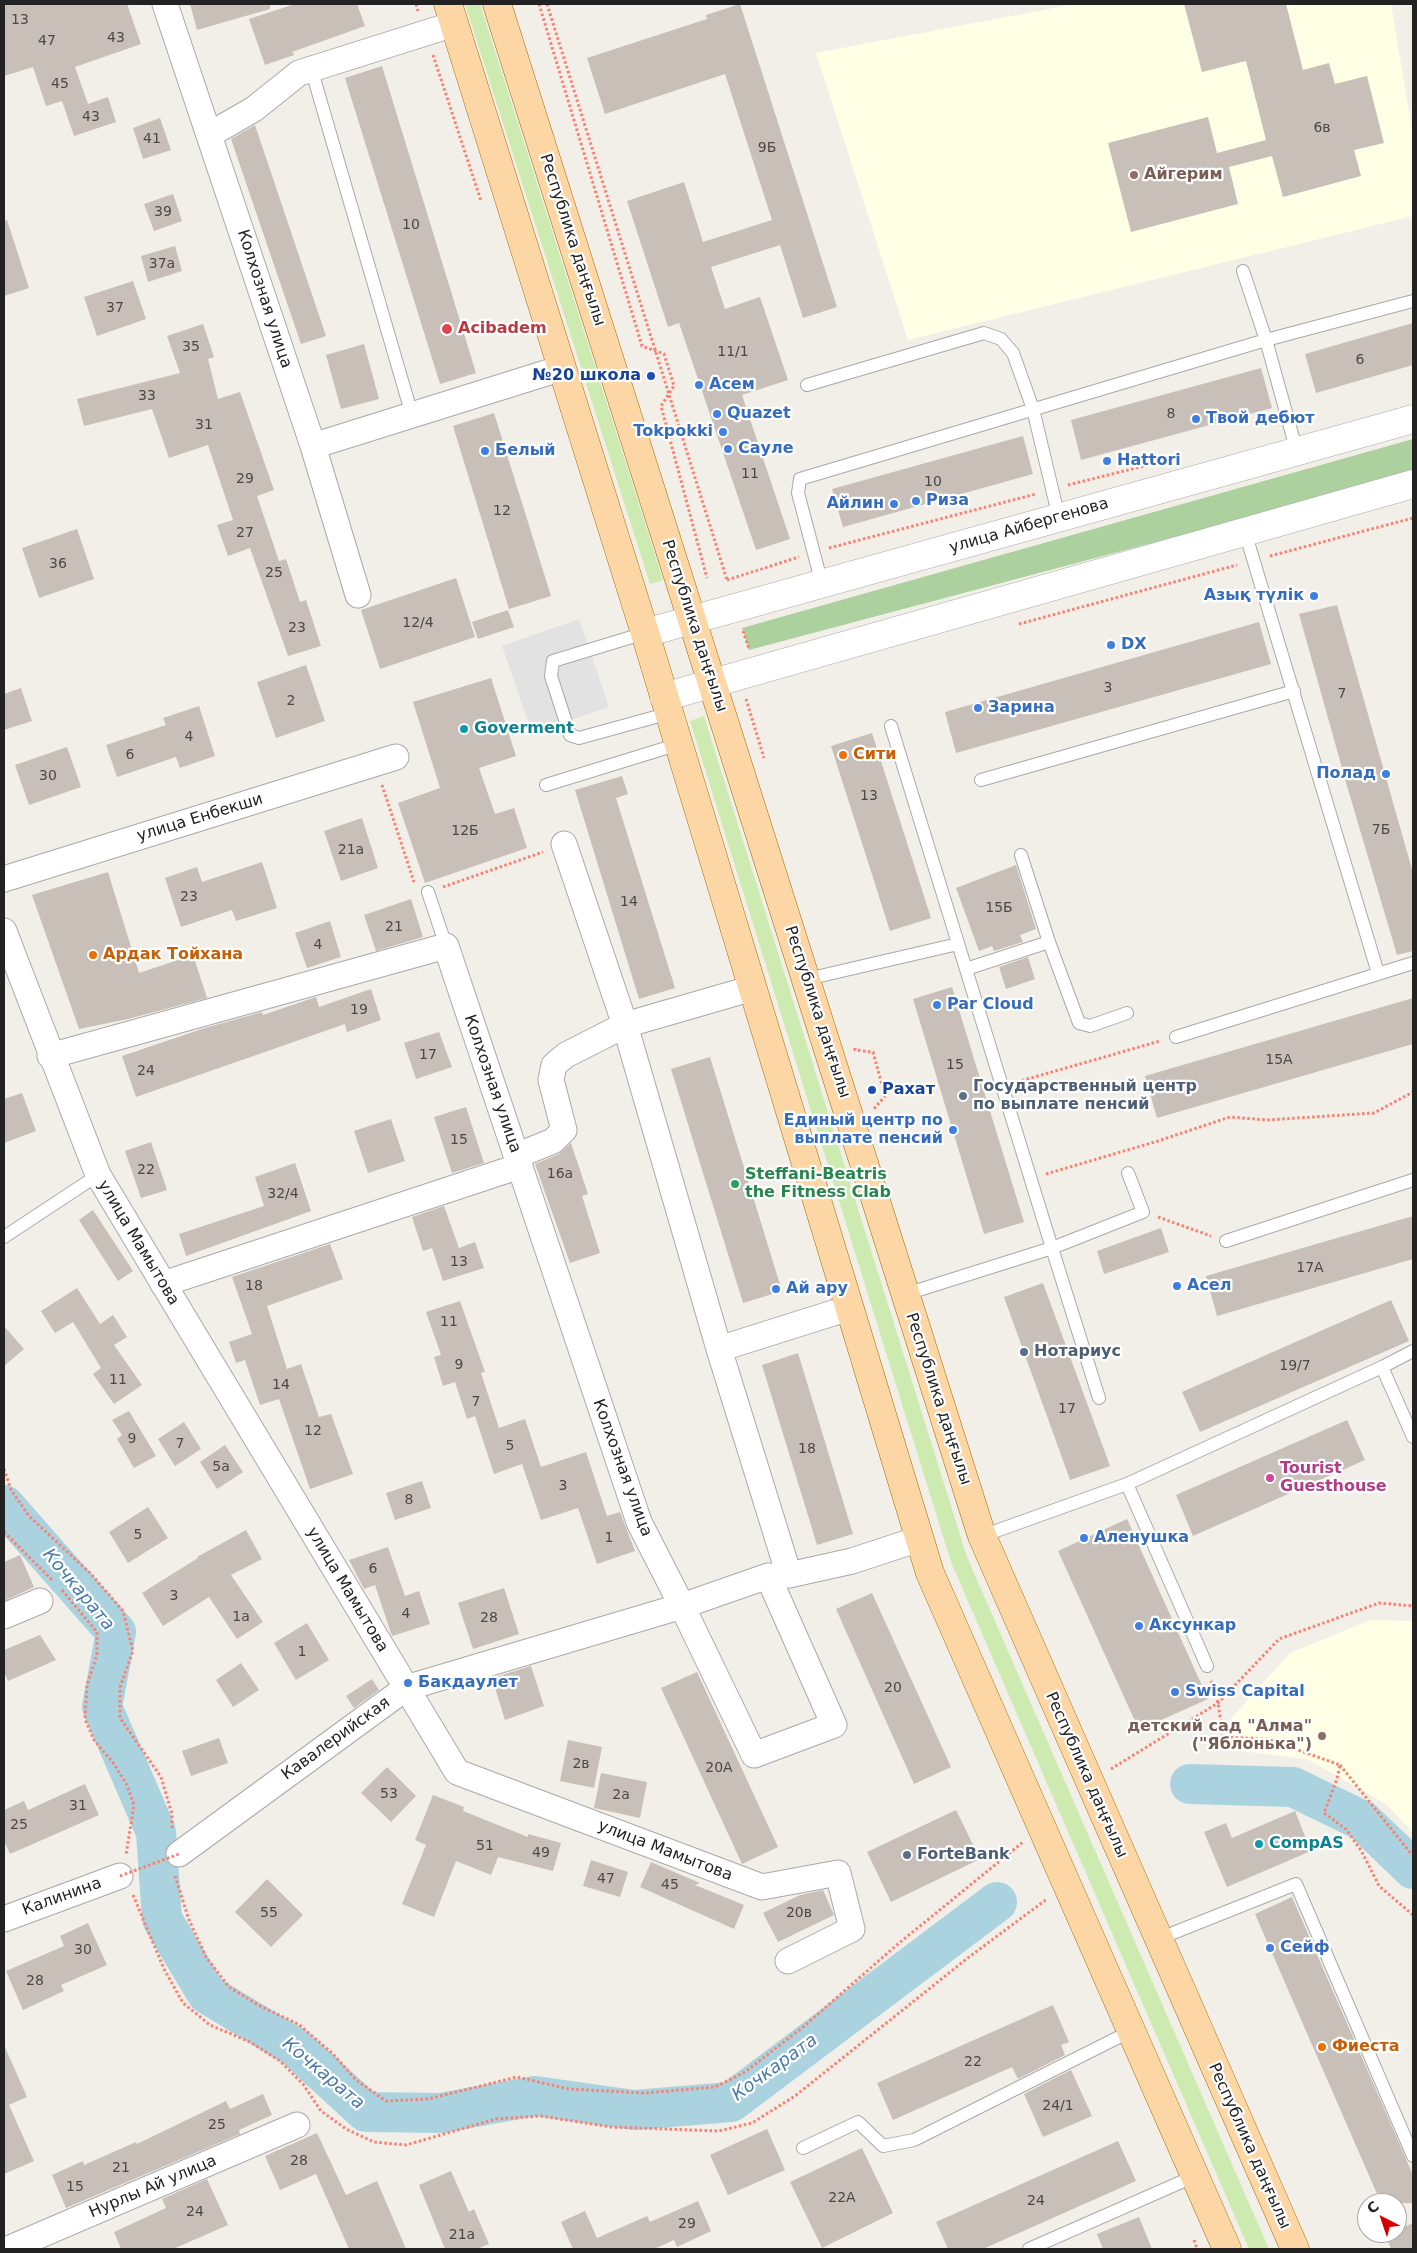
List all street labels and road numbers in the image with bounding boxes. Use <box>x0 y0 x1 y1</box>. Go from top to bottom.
street label: Республика даңғылы <box>535 152 609 328</box>
street label: Колхозная улица <box>232 227 296 371</box>
street label: улица Айбергенова <box>947 494 1111 558</box>
street label: Республика даңғылы <box>657 538 731 714</box>
street label: улица Енбекши <box>135 790 265 846</box>
street label: Республика даңғылы <box>780 924 854 1100</box>
street label: Колхозная улица <box>459 1012 525 1156</box>
street label: улица Мамытова <box>93 1177 183 1309</box>
street label: Республика даңғылы <box>901 1311 975 1487</box>
street label: Колхозная улица <box>588 1397 656 1539</box>
street label: улица Мамытова <box>302 1524 392 1656</box>
street label: Республика даңғылы <box>1041 1689 1131 1861</box>
street label: Кавалерийская <box>278 1693 394 1785</box>
street label: улица Мамытова <box>595 1816 735 1886</box>
street label: Калинина <box>20 1874 104 1920</box>
street label: Республика даңғылы <box>1204 2060 1294 2232</box>
street label: Нурлы Ай улица <box>86 2151 220 2223</box>

